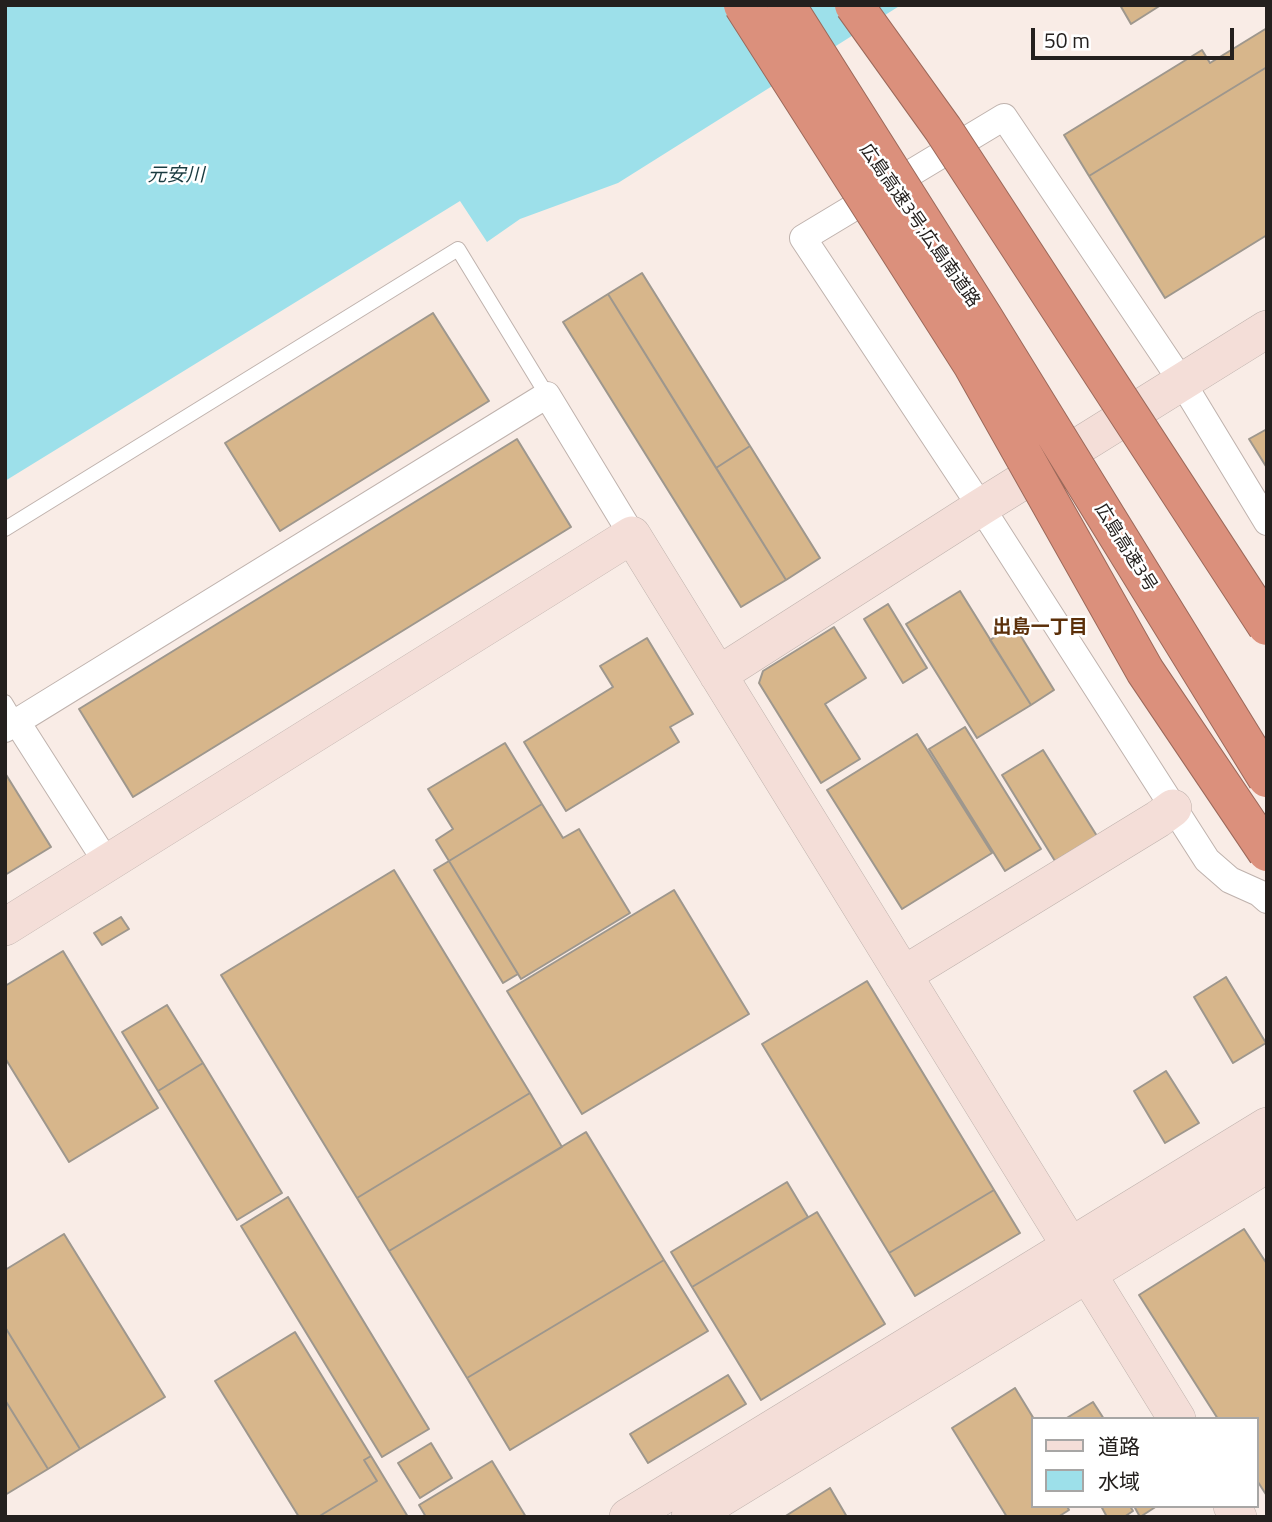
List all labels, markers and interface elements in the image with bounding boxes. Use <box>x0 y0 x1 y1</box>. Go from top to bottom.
scale bar <box>1034 14 1237 58</box>
text: 50 m <box>1044 24 1090 56</box>
street label: 広島高速3号;広島南道路 <box>854 140 984 312</box>
water label: 元安川 <box>148 165 204 187</box>
street label: 広島高速3号 <box>1089 500 1161 596</box>
district label: 出島一丁目 <box>993 617 1087 639</box>
legend <box>1030 1417 1258 1508</box>
text: 道路 <box>1098 1430 1140 1462</box>
text: 水域 <box>1098 1465 1140 1497</box>

